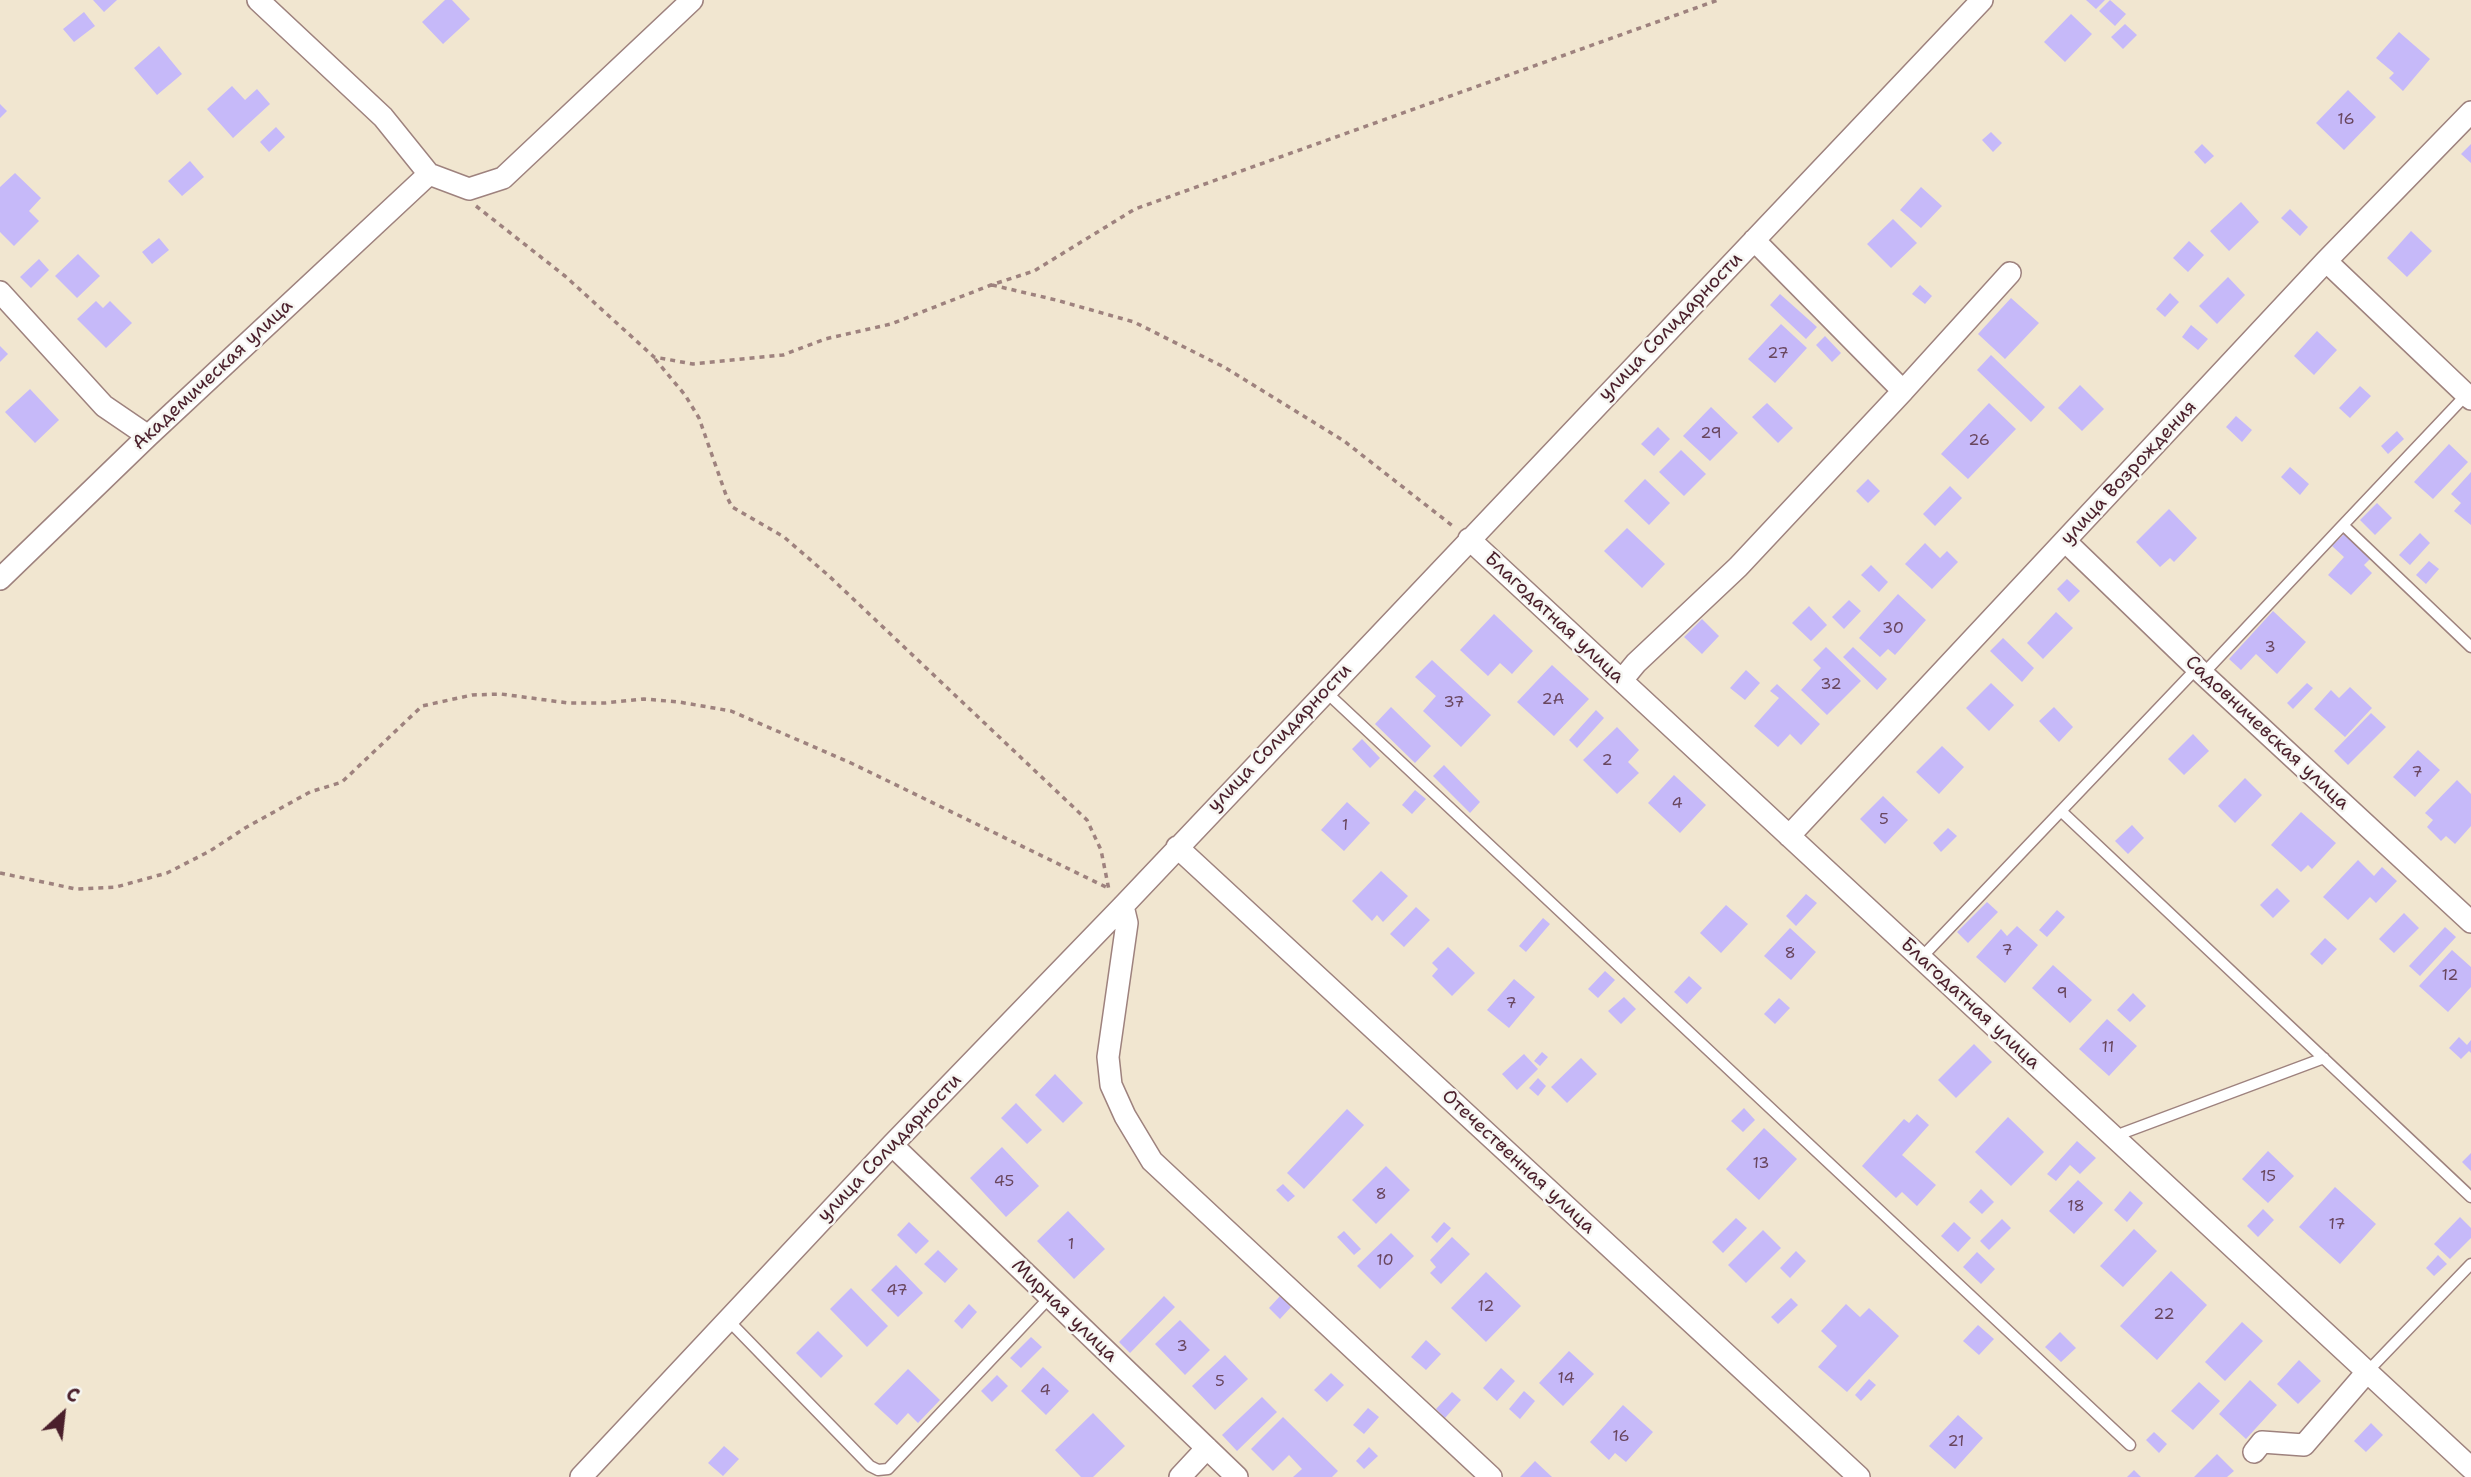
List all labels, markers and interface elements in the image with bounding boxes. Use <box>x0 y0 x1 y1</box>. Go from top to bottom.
house number: 16 <box>2337 110 2355 130</box>
street label: улица Солидарности <box>1594 248 1748 406</box>
street label: Академическая улица <box>128 295 298 455</box>
house number: 27 <box>1767 344 1789 364</box>
street label: улица Возрождения <box>2056 396 2202 550</box>
house number: 29 <box>1700 424 1722 444</box>
house number: 26 <box>1968 431 1990 451</box>
street label: Благодатная улица <box>1479 547 1629 689</box>
house number: 30 <box>1882 619 1904 639</box>
house number: 3 <box>2264 638 2276 658</box>
street label: Садовничевская улица <box>2180 651 2354 815</box>
street label: улица Солидарности <box>1203 659 1357 817</box>
house number: 32 <box>1820 675 1842 695</box>
house number: 2А <box>1542 690 1564 710</box>
house number: 37 <box>1443 693 1465 713</box>
house number: 2 <box>1601 751 1613 771</box>
house number: 7 <box>2411 763 2423 783</box>
house number: 4 <box>1671 794 1683 814</box>
house number: 5 <box>1879 810 1889 830</box>
house number: 1 <box>1342 816 1348 836</box>
street label: Благодатная улица <box>1895 933 2045 1075</box>
house number: 7 <box>2001 941 2013 961</box>
house number: 8 <box>1784 944 1796 964</box>
house number: 12 <box>2441 966 2459 986</box>
house number: 9 <box>2056 984 2068 1004</box>
house number: 7 <box>1505 994 1517 1014</box>
house number: 11 <box>2102 1038 2114 1058</box>
street label: улица Солидарности <box>813 1069 967 1227</box>
street label: Отечественная улица <box>1437 1085 1599 1239</box>
house number: 13 <box>1752 1154 1770 1174</box>
house number: 15 <box>2260 1167 2276 1187</box>
house number: 45 <box>994 1172 1014 1192</box>
house number: 8 <box>1375 1185 1387 1205</box>
house number: 18 <box>2067 1197 2085 1217</box>
house number: 17 <box>2328 1215 2346 1235</box>
house number: 1 <box>1068 1235 1074 1255</box>
house number: 10 <box>1376 1251 1394 1271</box>
street label: Мирная улица <box>1006 1255 1122 1367</box>
house number: 47 <box>886 1281 908 1301</box>
house number: 12 <box>1477 1297 1495 1317</box>
house number: 22 <box>2153 1305 2175 1325</box>
house number: 3 <box>1176 1337 1188 1357</box>
house number: 14 <box>1557 1369 1575 1389</box>
house number: 5 <box>1215 1372 1225 1392</box>
north arrow <box>28 1379 98 1449</box>
text: С <box>62 1381 84 1409</box>
house number: 4 <box>1039 1381 1051 1401</box>
house number: 16 <box>1612 1427 1630 1447</box>
house number: 21 <box>1947 1432 1965 1452</box>

